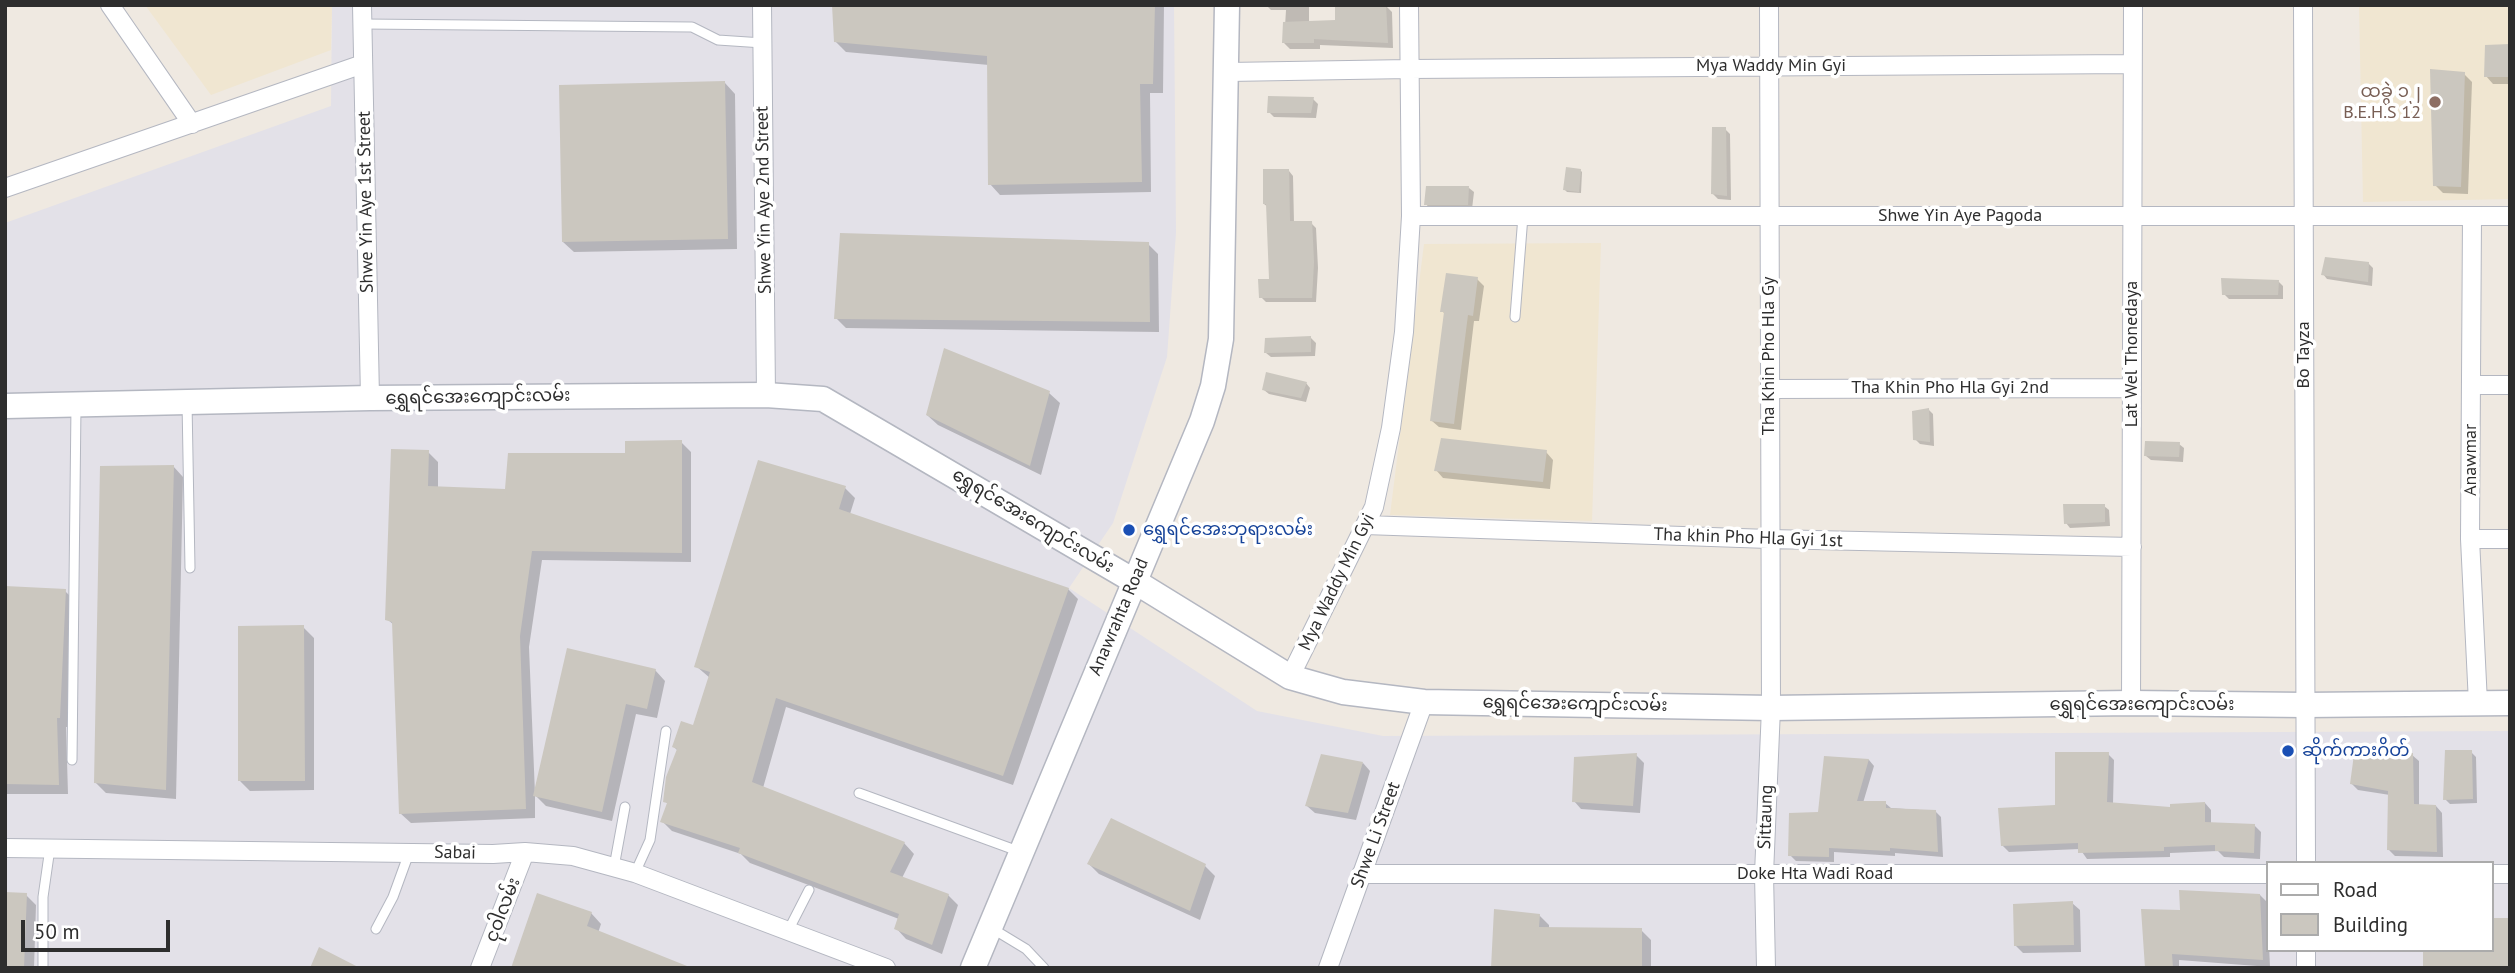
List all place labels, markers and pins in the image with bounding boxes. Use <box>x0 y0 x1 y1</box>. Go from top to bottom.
place label: ထခွဲ ၁၂ B.E.H.S 12 <box>2343 81 2421 124</box>
marker: ထခွဲ ၁၂ B.E.H.S 12 <box>2427 94 2443 110</box>
place label: ရွှေရင်အေးဘုရားလမ်း <box>1143 519 1313 541</box>
marker: ရွှေရင်အေးဘုရားလမ်း <box>1121 522 1137 538</box>
place label: ဆိုက်ကားဂိတ် <box>2302 740 2409 762</box>
marker: ဆိုက်ကားဂိတ် <box>2280 743 2296 759</box>

